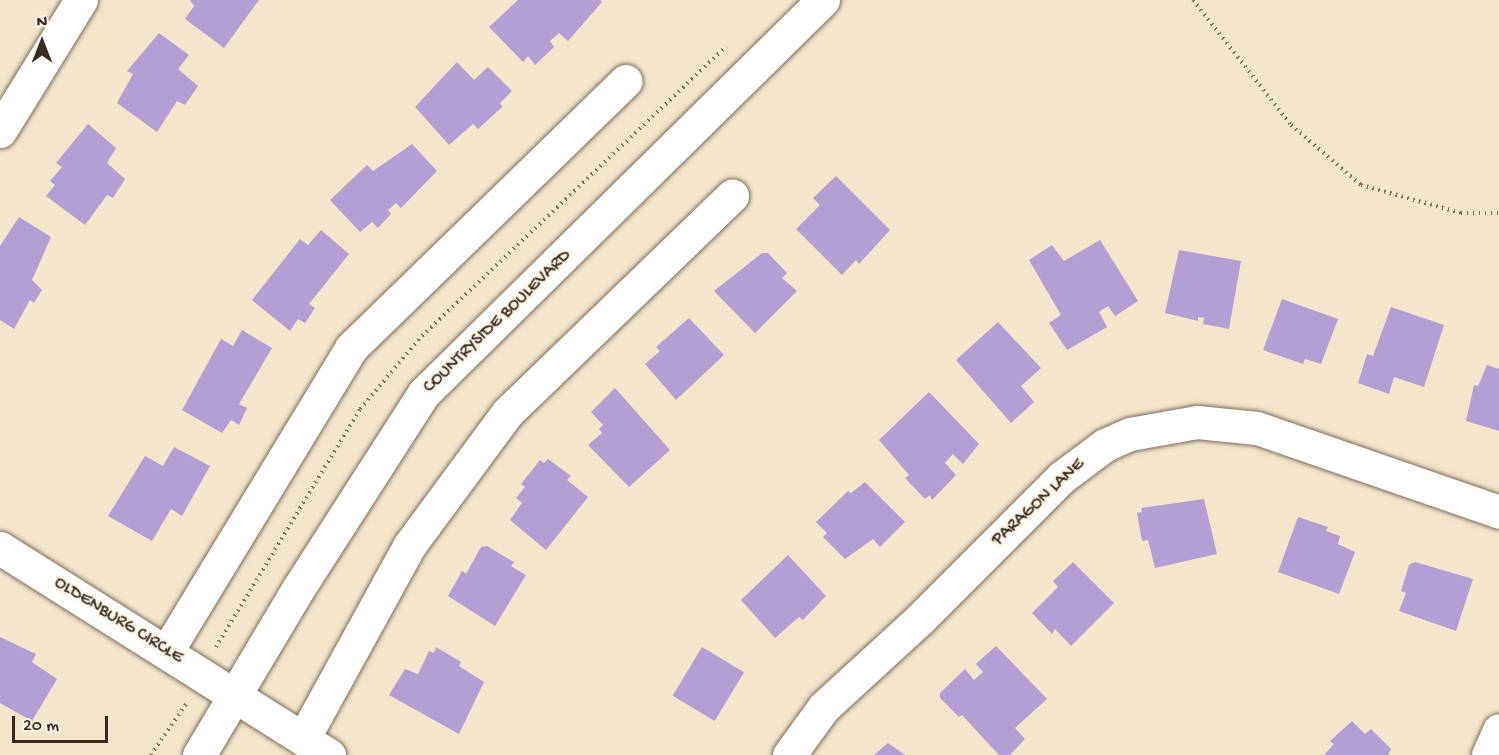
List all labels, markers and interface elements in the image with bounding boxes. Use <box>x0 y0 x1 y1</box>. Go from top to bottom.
north arrow <box>12 12 72 72</box>
text: N <box>37 14 47 33</box>
street label: COUNTRYSIDE BOULEVARD <box>420 246 576 398</box>
street label: PARAGON LANE <box>988 455 1090 551</box>
street label: OLDENBURG CIRCLE <box>50 573 186 669</box>
scale bar <box>15 704 111 742</box>
text: 20 m <box>23 716 59 737</box>

